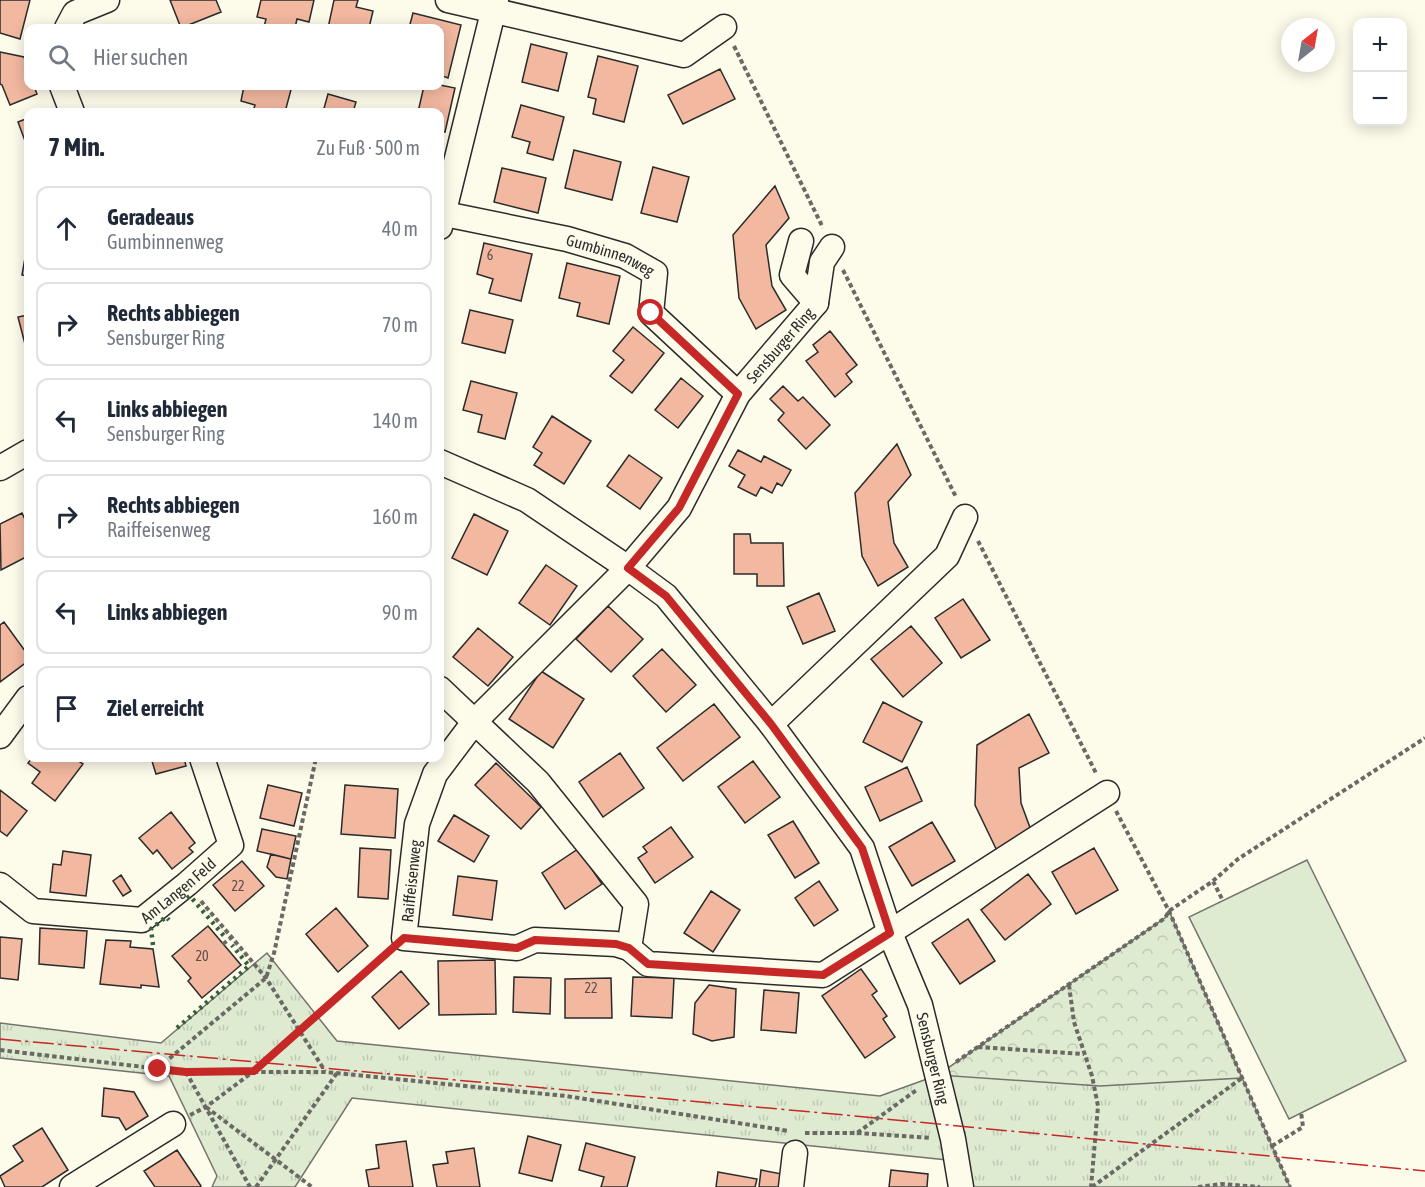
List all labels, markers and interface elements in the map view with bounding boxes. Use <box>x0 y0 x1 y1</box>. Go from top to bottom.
north arrow <box>1281 18 1335 72</box>
map controls <box>1353 18 1407 126</box>
button: + <box>1353 18 1407 72</box>
search box <box>24 24 444 90</box>
icon: search <box>45 41 78 74</box>
text: Hier suchen <box>93 44 188 70</box>
button: − <box>1353 72 1407 126</box>
text: 7 Min. <box>48 132 104 162</box>
text: Zu Fuß · 500 m <box>317 136 420 159</box>
text: Geradeaus <box>107 204 194 230</box>
icon: ahead <box>50 212 83 245</box>
text: 40 m <box>382 217 418 240</box>
text: Gumbinnenweg <box>107 230 223 253</box>
street label: Gumbinnenweg <box>564 230 658 281</box>
house number: 6 <box>487 247 494 263</box>
route start <box>637 299 663 325</box>
text: Rechts abbiegen <box>107 300 240 326</box>
street label: Sensburger Ring <box>742 304 818 387</box>
icon: right <box>50 308 83 341</box>
text: 70 m <box>382 313 418 336</box>
text: Sensburger Ring <box>107 326 225 349</box>
text: Links abbiegen <box>107 396 228 422</box>
icon: left <box>50 404 83 437</box>
text: 140 m <box>373 409 418 432</box>
text: Sensburger Ring <box>107 422 225 445</box>
text: Rechts abbiegen <box>107 492 240 518</box>
icon: right <box>50 500 83 533</box>
text: 160 m <box>373 505 418 528</box>
text: Raiffeisenweg <box>107 518 211 541</box>
icon: left <box>50 596 83 629</box>
text: Links abbiegen <box>107 599 228 625</box>
text: 90 m <box>382 601 418 624</box>
icon: arrive <box>50 692 83 725</box>
text: Ziel erreicht <box>107 695 204 721</box>
street label: Raiffeisenweg <box>398 839 425 923</box>
street label: Am Langen Feld <box>137 854 219 927</box>
house number: 22 <box>231 878 245 894</box>
house number: 20 <box>195 948 209 964</box>
house number: 22 <box>584 980 598 996</box>
street label: Sensburger Ring <box>913 1011 953 1107</box>
route end <box>144 1055 170 1081</box>

